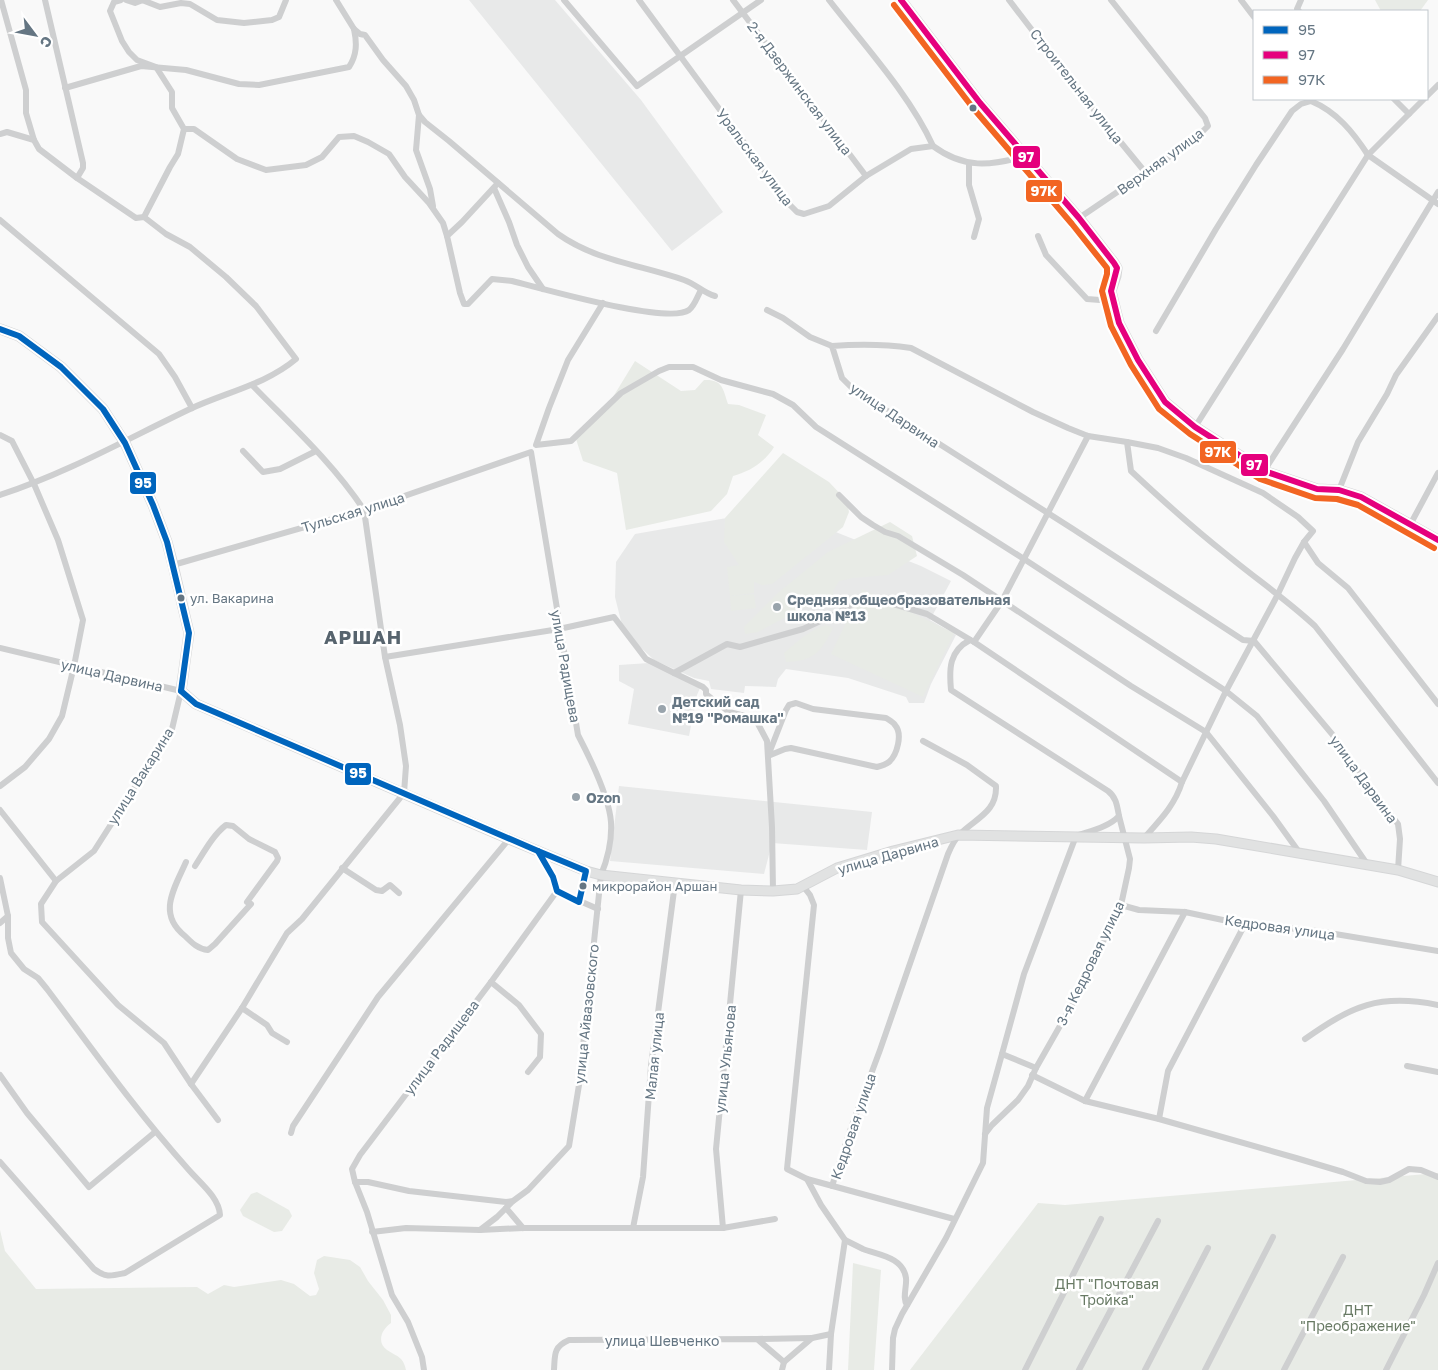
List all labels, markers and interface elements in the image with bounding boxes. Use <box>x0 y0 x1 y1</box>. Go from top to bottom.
north arrow <box>10 10 60 60</box>
legend <box>1253 10 1428 100</box>
street label: 2-я Дзержинская улица <box>744 18 856 158</box>
text: 95 <box>1298 20 1316 38</box>
street label: Строительная улица <box>1027 25 1127 147</box>
text: С <box>37 33 56 51</box>
text: 97 <box>1298 45 1315 63</box>
text: 97К <box>1298 70 1326 88</box>
unlabelled marker <box>968 103 978 113</box>
street label: Уральская улица <box>713 105 797 209</box>
street label: Верхняя улица <box>1114 124 1206 198</box>
line badge: 97 <box>1012 145 1041 169</box>
text: 97 <box>1018 148 1035 165</box>
line badge: 97К <box>1025 179 1063 203</box>
text: 97К <box>1031 182 1058 199</box>
street label: улица Дарвина <box>847 379 943 451</box>
line badge: 97К <box>1199 440 1237 464</box>
text: 97К <box>1205 443 1232 460</box>
line badge: 97 <box>1240 453 1269 477</box>
text: 97 <box>1246 456 1263 473</box>
line badge: 95 <box>129 471 157 495</box>
text: 95 <box>134 474 152 491</box>
street label: Тульская улица <box>299 488 407 536</box>
place label: ул. Вакарина <box>190 590 274 606</box>
place label: Средняя общеобразовательная школа №13 <box>787 591 1010 624</box>
marker: ул. Вакарина <box>176 593 186 603</box>
marker: Средняя общеобразовательная школа №13 <box>771 601 783 613</box>
street label: улица Радищева <box>548 608 584 724</box>
district label: АРШАН <box>324 625 402 648</box>
street label: улица Дарвина <box>59 655 165 695</box>
place label: Детский сад №19 "Ромашка" <box>672 693 784 726</box>
marker: Детский сад №19 "Ромашка" <box>656 703 668 715</box>
street label: улица Вакарина <box>103 724 177 828</box>
street label: улица Дарвина <box>1327 732 1401 826</box>
line badge: 95 <box>344 762 372 786</box>
text: 95 <box>349 764 367 781</box>
place label: Ozon <box>586 789 621 806</box>
marker: Ozon <box>570 791 582 803</box>
street label: улица Дарвина <box>836 832 940 878</box>
place label: микрорайон Аршан <box>592 878 717 894</box>
marker: микрорайон Аршан <box>578 881 588 891</box>
street label: 3-я Кедровая улица <box>1052 898 1128 1028</box>
street label: Кедровая улица <box>1224 911 1336 943</box>
street label: улица Айвазовского <box>570 943 602 1085</box>
street label: улица Радищева <box>400 996 482 1098</box>
street label: улица Ульянова <box>711 1004 739 1114</box>
street label: Малая улица <box>641 1011 667 1101</box>
street label: Кедровая улица <box>827 1071 879 1181</box>
park label: ДНТ "Почтовая Тройка" <box>1055 1275 1159 1308</box>
park label: ДНТ "Преображение" <box>1300 1301 1416 1334</box>
street label: улица Шевченко <box>605 1332 719 1349</box>

